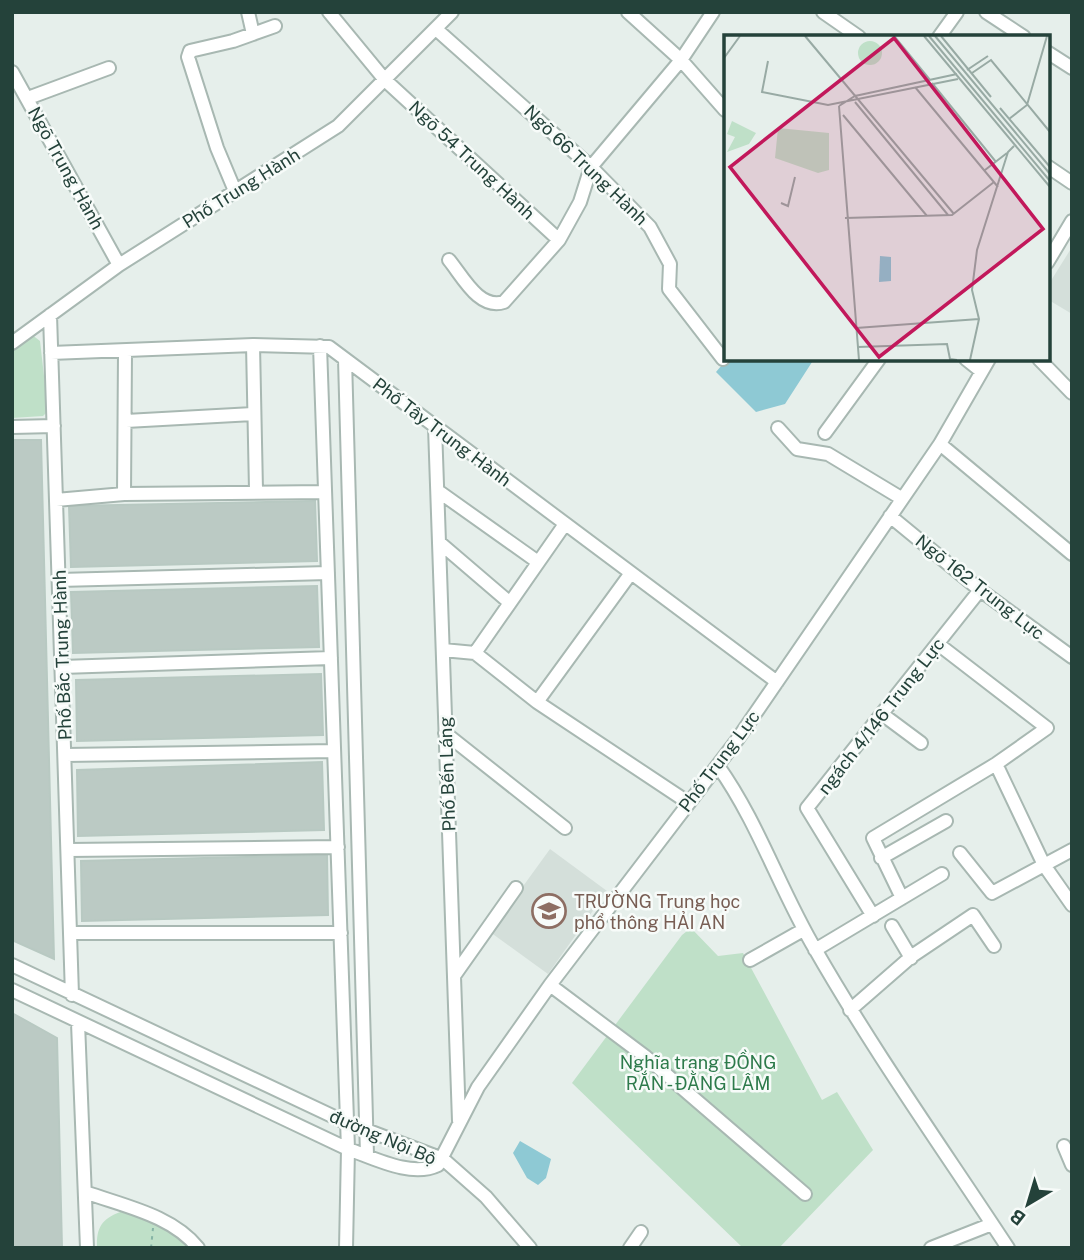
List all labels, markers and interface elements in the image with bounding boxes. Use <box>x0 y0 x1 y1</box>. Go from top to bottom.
inset map <box>724 35 1049 360</box>
street label: Ngõ 54 Trung Hành <box>405 96 539 224</box>
street label: Ngõ 66 Trung Hành <box>520 101 652 229</box>
street label: Ngõ Trung Hành <box>24 103 108 233</box>
street label: Phố Trung Hành <box>178 143 304 233</box>
street label: Phố Tây Trung Hành <box>369 373 515 491</box>
street label: Ngõ 162 Trung Lực <box>911 530 1049 644</box>
street label: Phố Bắc Trung Hành <box>49 569 75 741</box>
street label: ngách 4/146 Trung Lực <box>813 634 949 798</box>
street label: Phố Trung Lực <box>674 706 764 816</box>
street label: Phố Bến Láng <box>434 716 460 832</box>
place label: TRƯỜNG Trung học phổ thông HẢI AN <box>574 890 740 933</box>
school or university icon: TRƯỜNG Trung học phổ thông HẢI AN <box>530 892 568 930</box>
park label: Nghĩa trang ĐỒNG RẮN - ĐẰNG LÂM <box>620 1049 776 1094</box>
street label: đường Nội Bộ <box>326 1105 440 1169</box>
north arrow <box>993 1169 1063 1239</box>
text: B <box>1006 1205 1029 1230</box>

